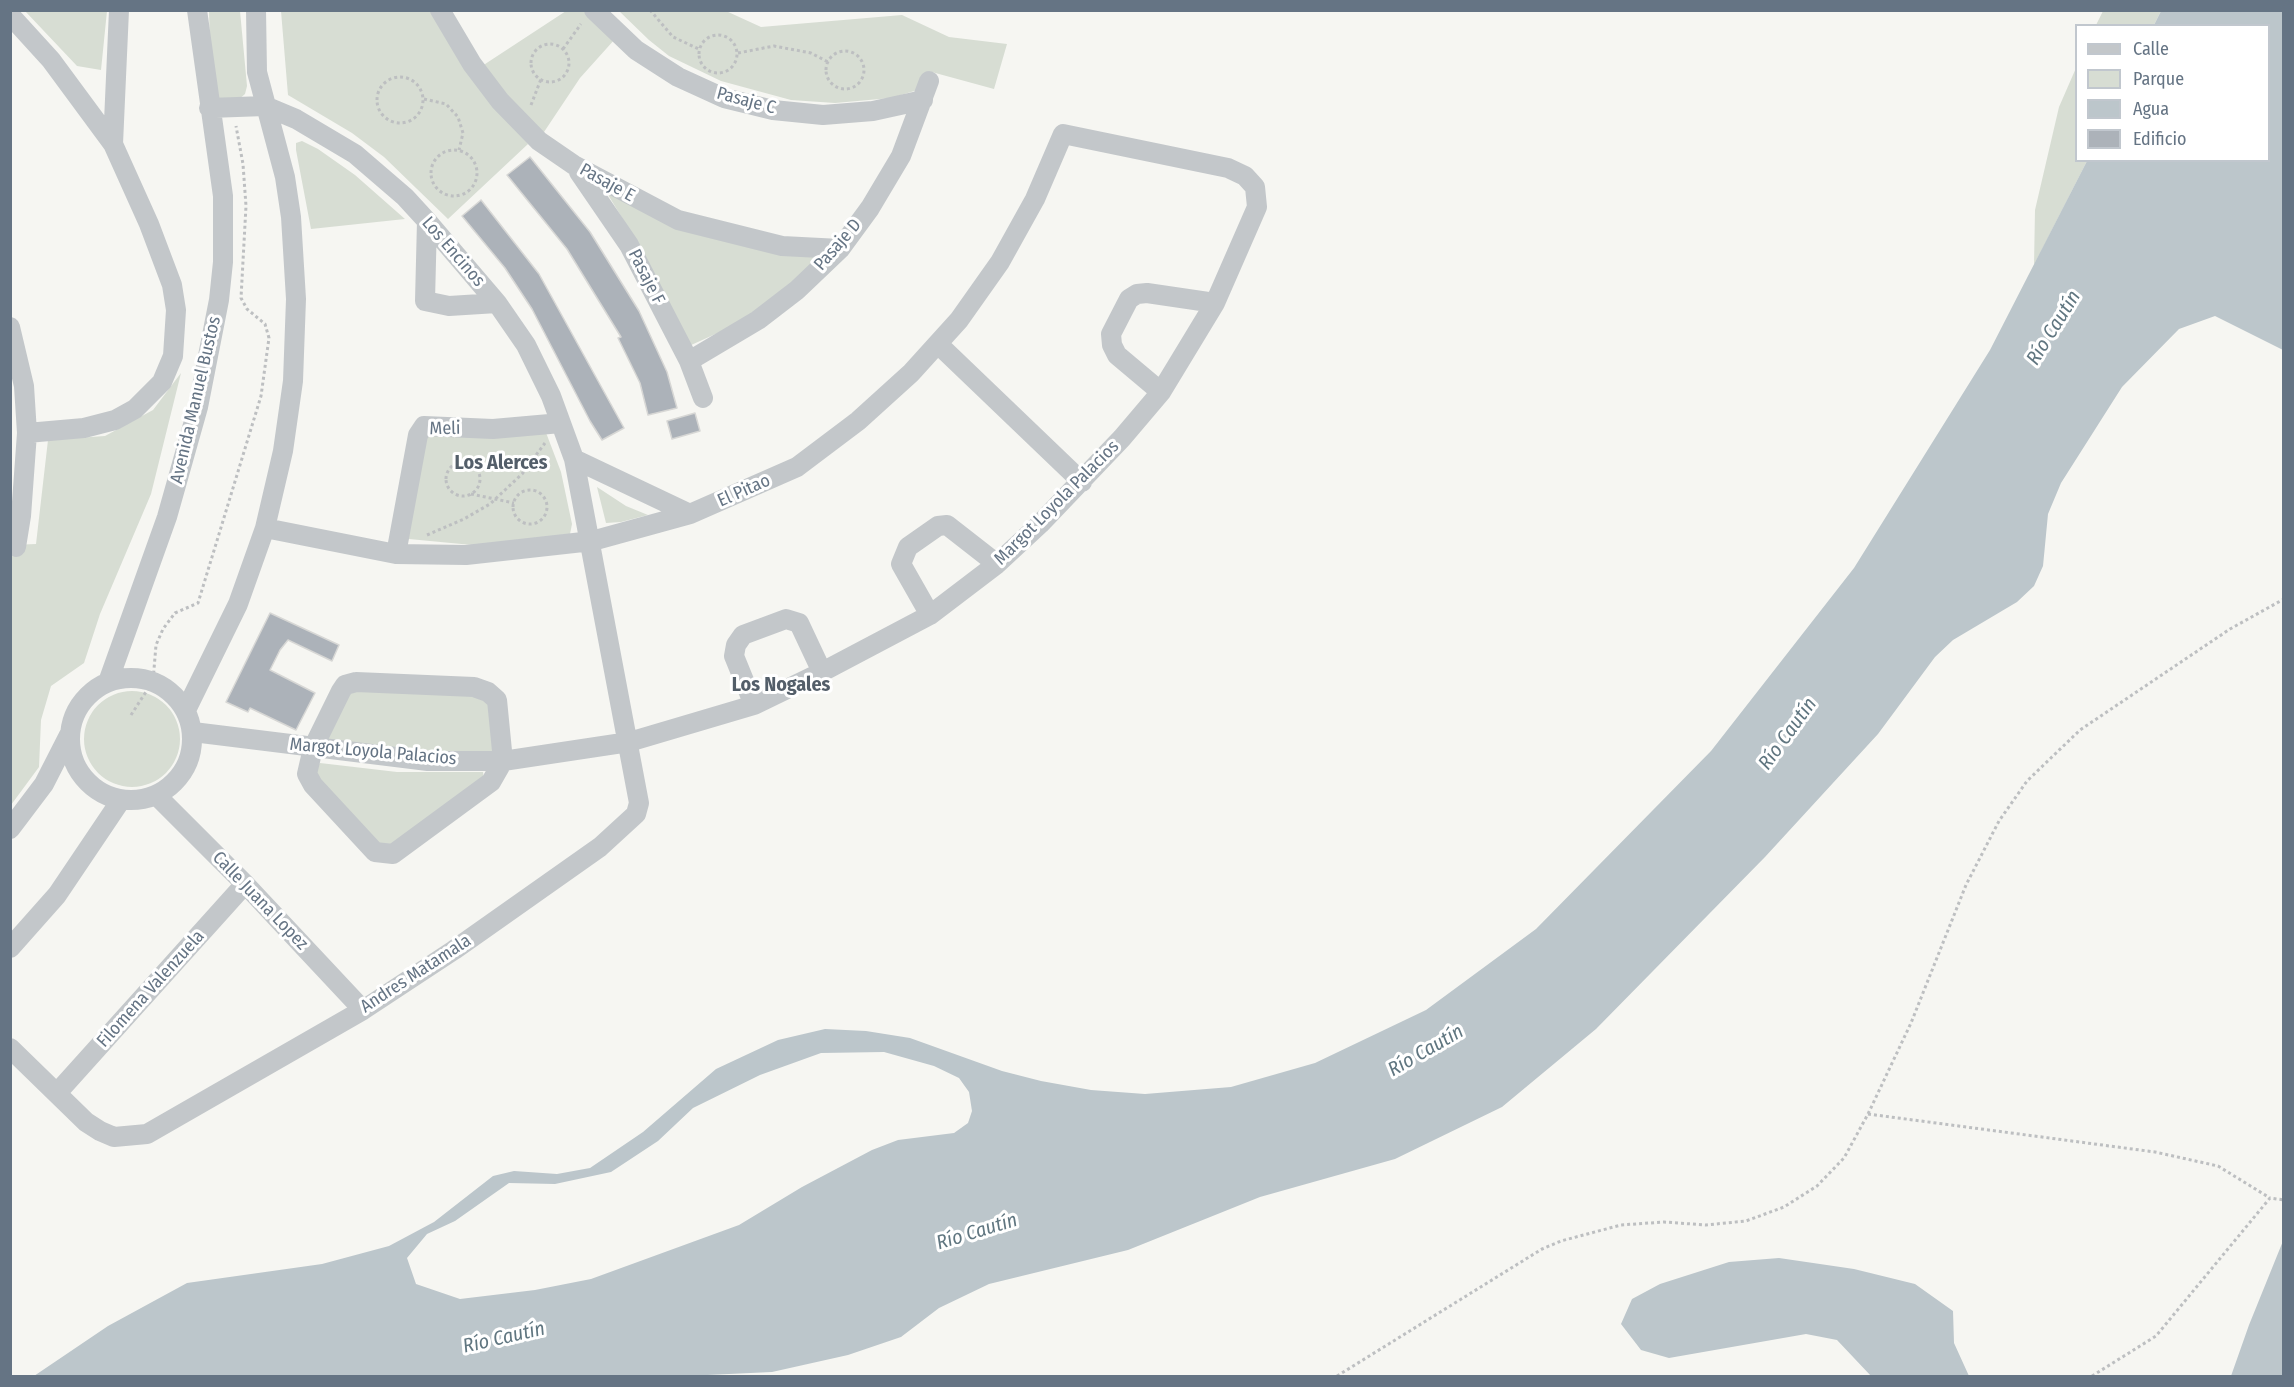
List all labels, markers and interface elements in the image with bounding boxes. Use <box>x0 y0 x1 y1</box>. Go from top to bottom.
legend <box>2075 24 2270 162</box>
text: Calle <box>2133 38 2169 60</box>
text: Parque <box>2133 68 2184 90</box>
street label: Pasaje C <box>714 83 778 119</box>
text: Agua <box>2133 98 2169 120</box>
text: Edificio <box>2133 128 2186 150</box>
street label: Pasaje E <box>576 159 638 207</box>
street label: Los Encinos <box>417 213 489 291</box>
street label: Pasaje D <box>810 215 866 275</box>
street label: Pasaje F <box>623 246 669 308</box>
water label: Río Cautín <box>2022 286 2086 370</box>
street label: Avenida Manuel Bustos <box>166 314 226 486</box>
street label: Meli <box>429 418 461 440</box>
street label: Margot Loyola Palacios <box>990 436 1124 570</box>
district label: Los Alerces <box>455 451 547 475</box>
street label: El Pitao <box>714 470 774 512</box>
district label: Los Nogales <box>732 673 830 697</box>
water label: Río Cautín <box>1754 693 1822 775</box>
street label: Margot Loyola Palacios <box>289 734 457 770</box>
street label: Calle Juana Lopez <box>208 847 312 955</box>
street label: Filomena Valenzuela <box>93 926 209 1052</box>
street label: Andres Matamala <box>357 930 475 1018</box>
water label: Río Cautín <box>1384 1020 1468 1082</box>
water label: Río Cautín <box>934 1208 1020 1256</box>
water label: Río Cautín <box>461 1317 547 1359</box>

